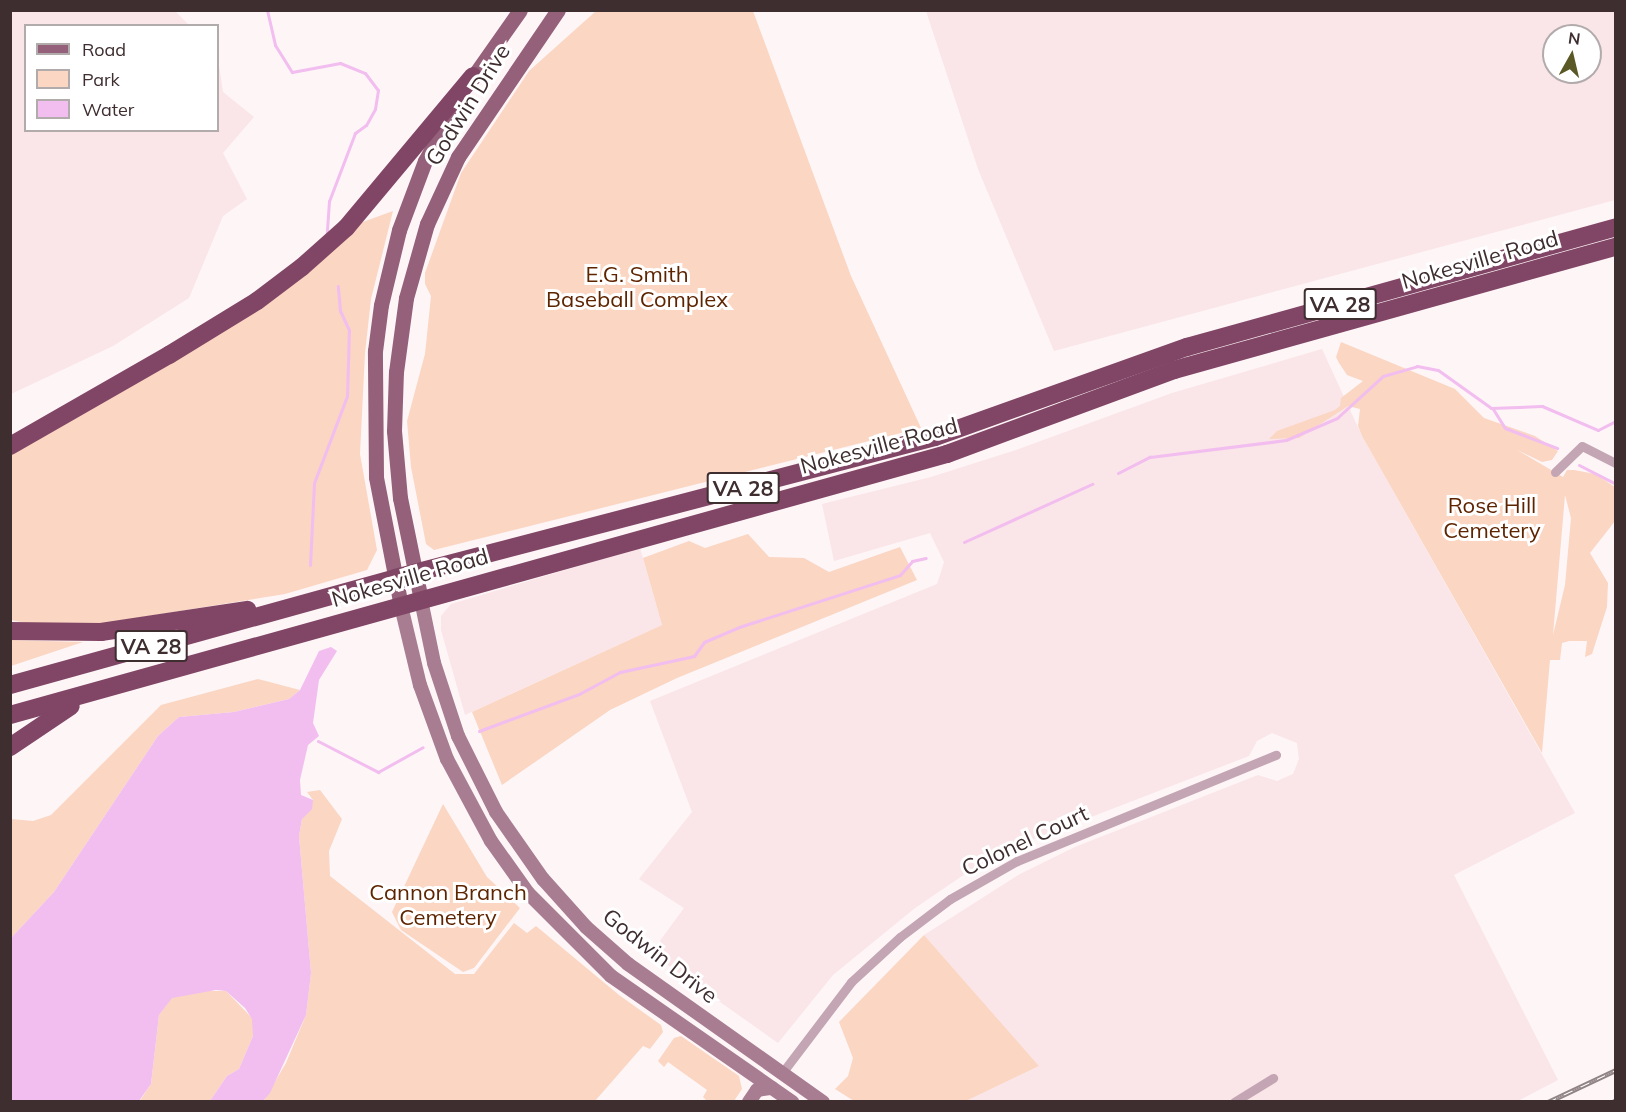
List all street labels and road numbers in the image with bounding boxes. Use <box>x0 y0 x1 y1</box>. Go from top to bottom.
street label: Godwin Drive <box>420 39 516 171</box>
street label: Nokesville Road <box>1399 225 1561 295</box>
road number: VA 28 <box>1302 286 1378 322</box>
street label: Nokesville Road <box>797 412 961 480</box>
road number: VA 28 <box>706 470 780 506</box>
street label: Nokesville Road <box>329 543 491 613</box>
road number: VA 28 <box>114 628 188 664</box>
street label: Colonel Court <box>958 800 1092 882</box>
street label: Godwin Drive <box>598 903 722 1009</box>

